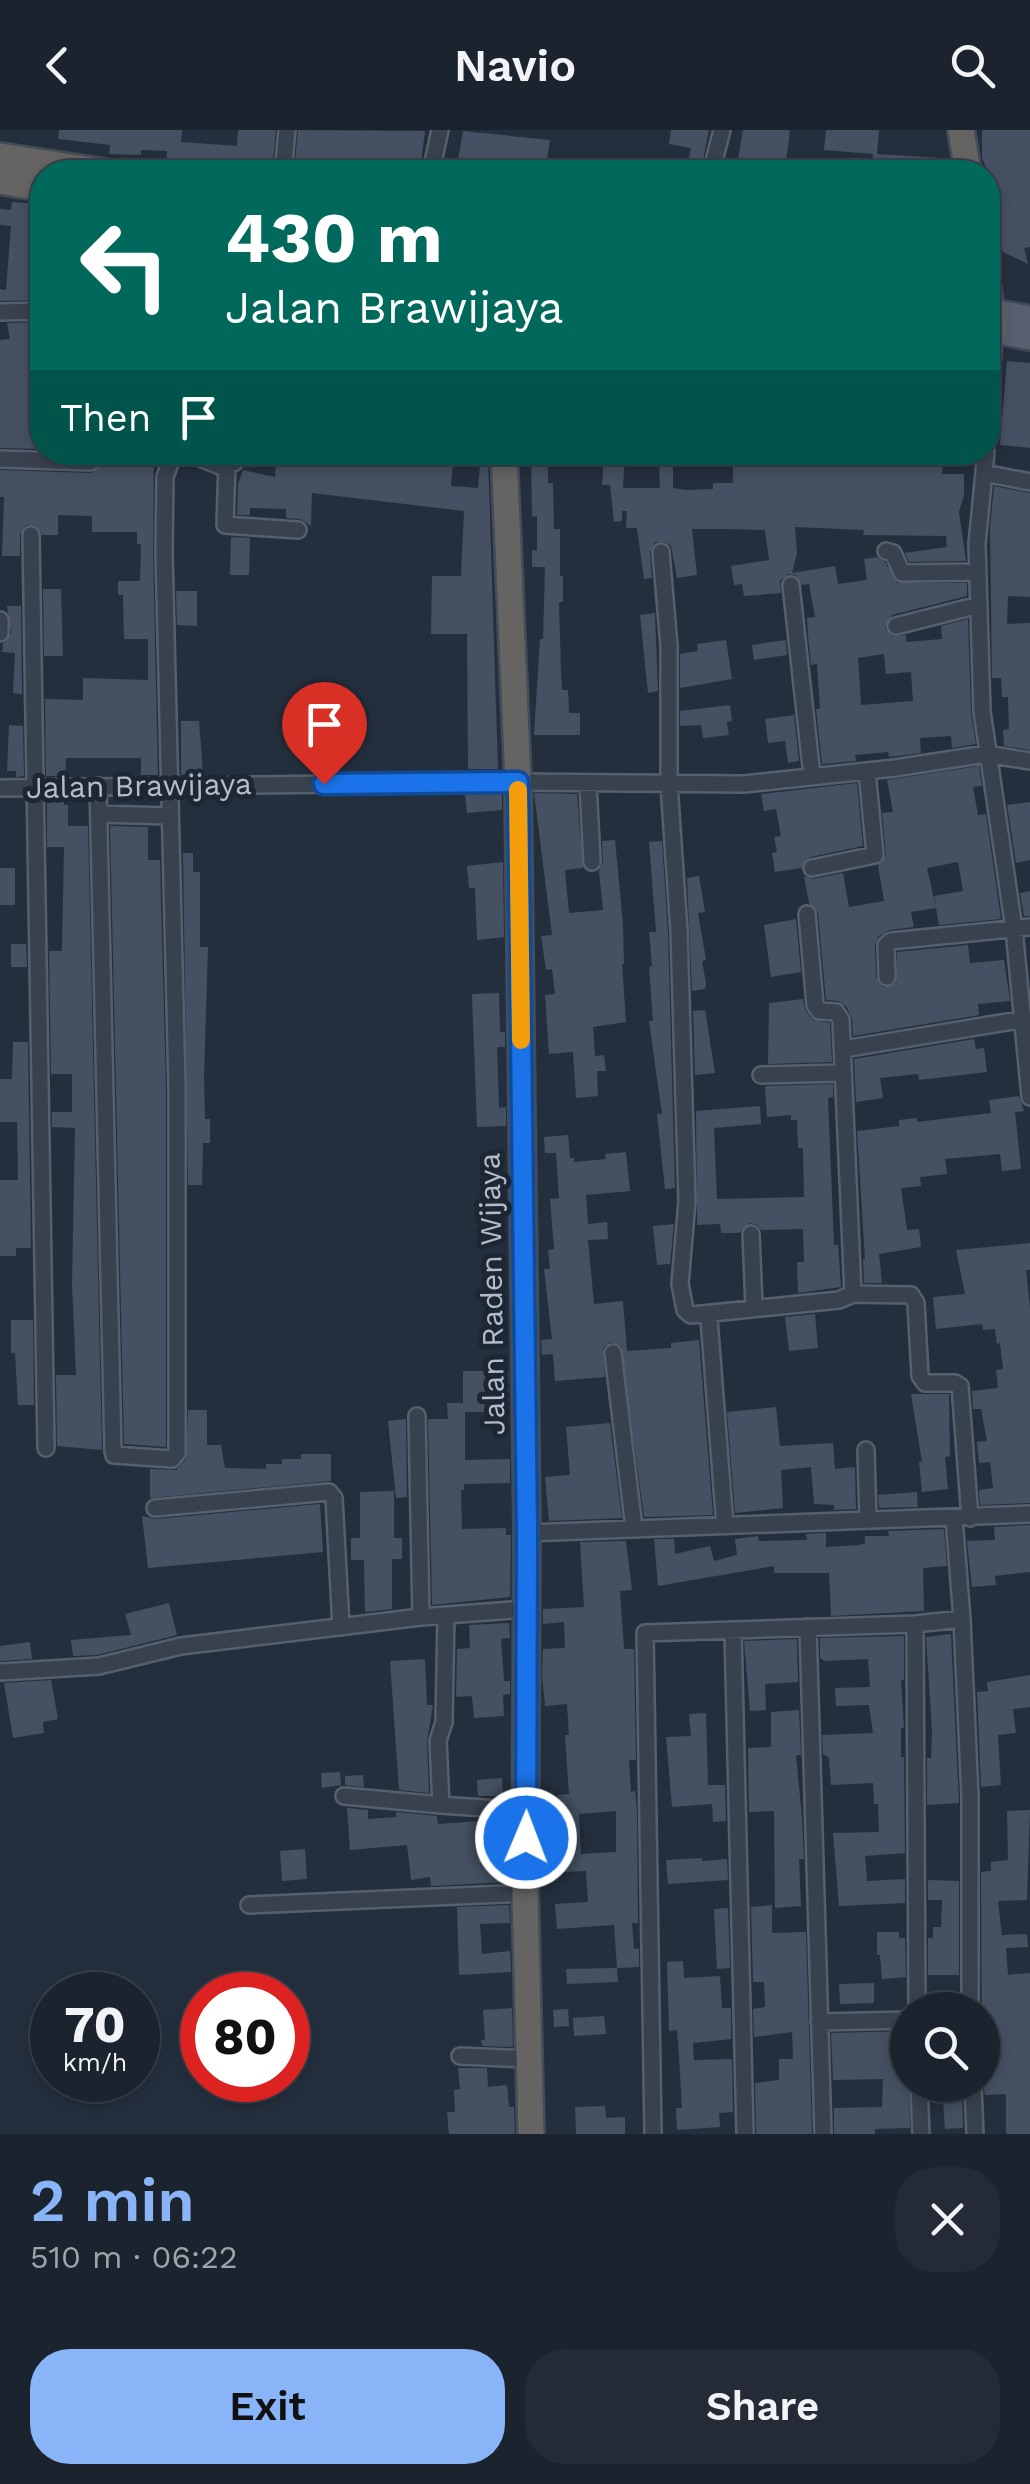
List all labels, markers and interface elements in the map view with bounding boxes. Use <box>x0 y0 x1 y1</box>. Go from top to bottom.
icon: back <box>30 38 85 93</box>
icon: search <box>945 38 1000 93</box>
text: Navio <box>454 39 576 92</box>
text: 430 m <box>225 197 443 279</box>
icon: left <box>60 200 190 330</box>
text: Jalan Brawijaya <box>225 281 564 334</box>
icon: arrive <box>171 390 226 445</box>
text: Then <box>60 396 151 440</box>
pin <box>282 682 367 785</box>
icon: arrive <box>297 697 352 752</box>
street label: Jalan Brawijaya <box>26 766 252 805</box>
street label: Jalan Raden Wijaya <box>472 1152 511 1436</box>
position arrow <box>474 1786 578 1890</box>
speed limit sign: 80 <box>180 1972 310 2102</box>
map controls <box>890 1992 1000 2102</box>
button: search <box>890 1992 1000 2102</box>
text: 70 <box>64 1995 126 2054</box>
text: km/h <box>63 2048 127 2077</box>
text: 2 min <box>30 2165 195 2236</box>
button: close <box>895 2167 1000 2272</box>
text: 510 m · 06:22 <box>30 2238 238 2276</box>
button: Exit <box>30 2349 505 2464</box>
button: Share <box>525 2349 1000 2464</box>

